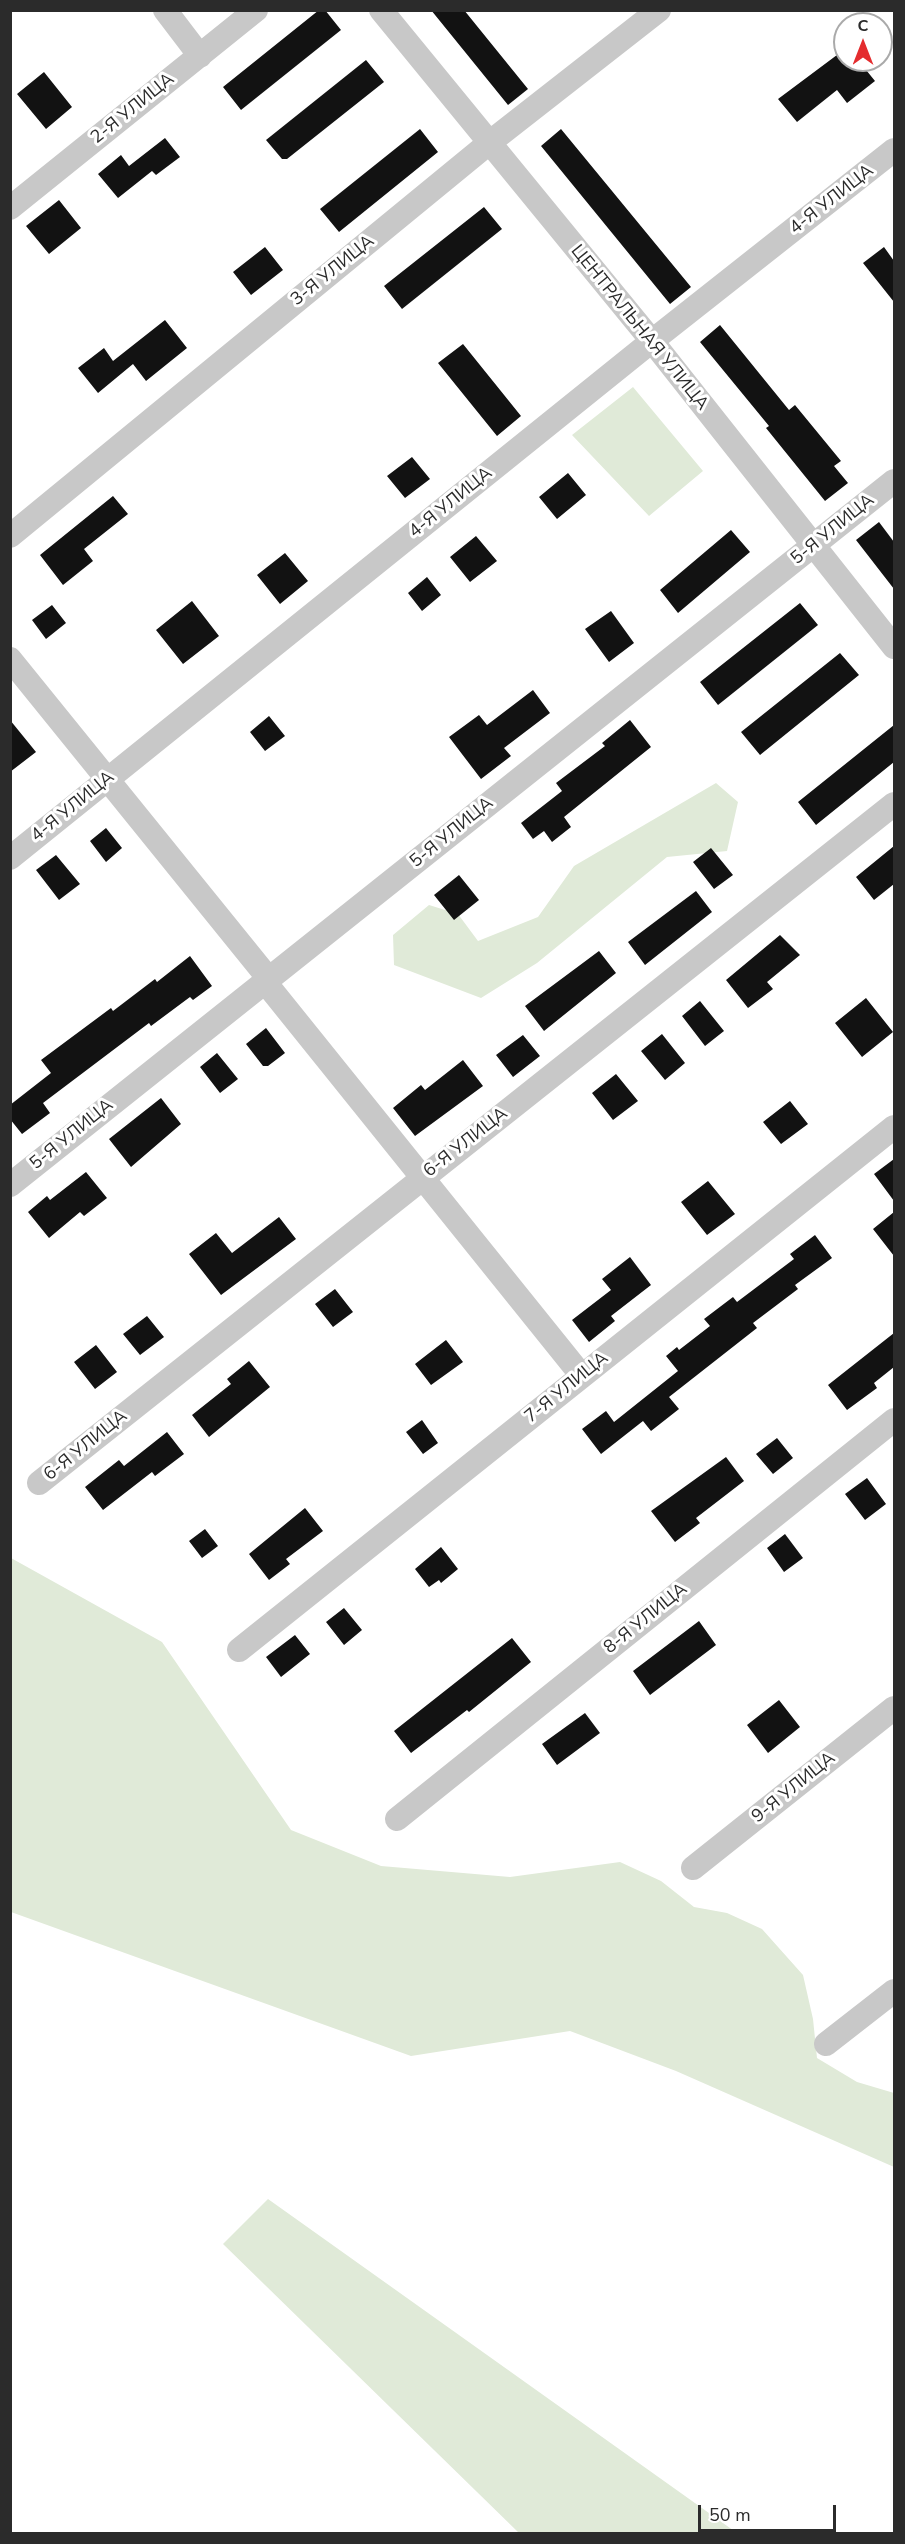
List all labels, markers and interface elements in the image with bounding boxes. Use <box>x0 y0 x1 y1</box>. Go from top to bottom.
north arrow <box>833 12 893 72</box>
text: С <box>858 15 868 37</box>
street label: 2-Я УЛИЦА <box>87 69 179 149</box>
street label: 4-Я УЛИЦА <box>786 160 878 240</box>
street label: 3-Я УЛИЦА <box>287 231 379 311</box>
street label: ЦЕНТРАЛЬНАЯ УЛИЦА <box>566 241 712 415</box>
street label: 4-Я УЛИЦА <box>405 463 497 543</box>
street label: 5-Я УЛИЦА <box>787 490 879 570</box>
street label: 4-Я УЛИЦА <box>27 767 119 847</box>
street label: 5-Я УЛИЦА <box>406 793 498 873</box>
street label: 5-Я УЛИЦА <box>26 1095 118 1175</box>
street label: 6-Я УЛИЦА <box>420 1103 512 1183</box>
street label: 7-Я УЛИЦА <box>521 1348 613 1428</box>
street label: 6-Я УЛИЦА <box>40 1406 132 1486</box>
street label: 8-Я УЛИЦА <box>600 1579 692 1659</box>
street label: 9-Я УЛИЦА <box>748 1748 840 1828</box>
scale bar <box>701 2493 839 2531</box>
text: 50 m <box>709 2503 751 2527</box>

